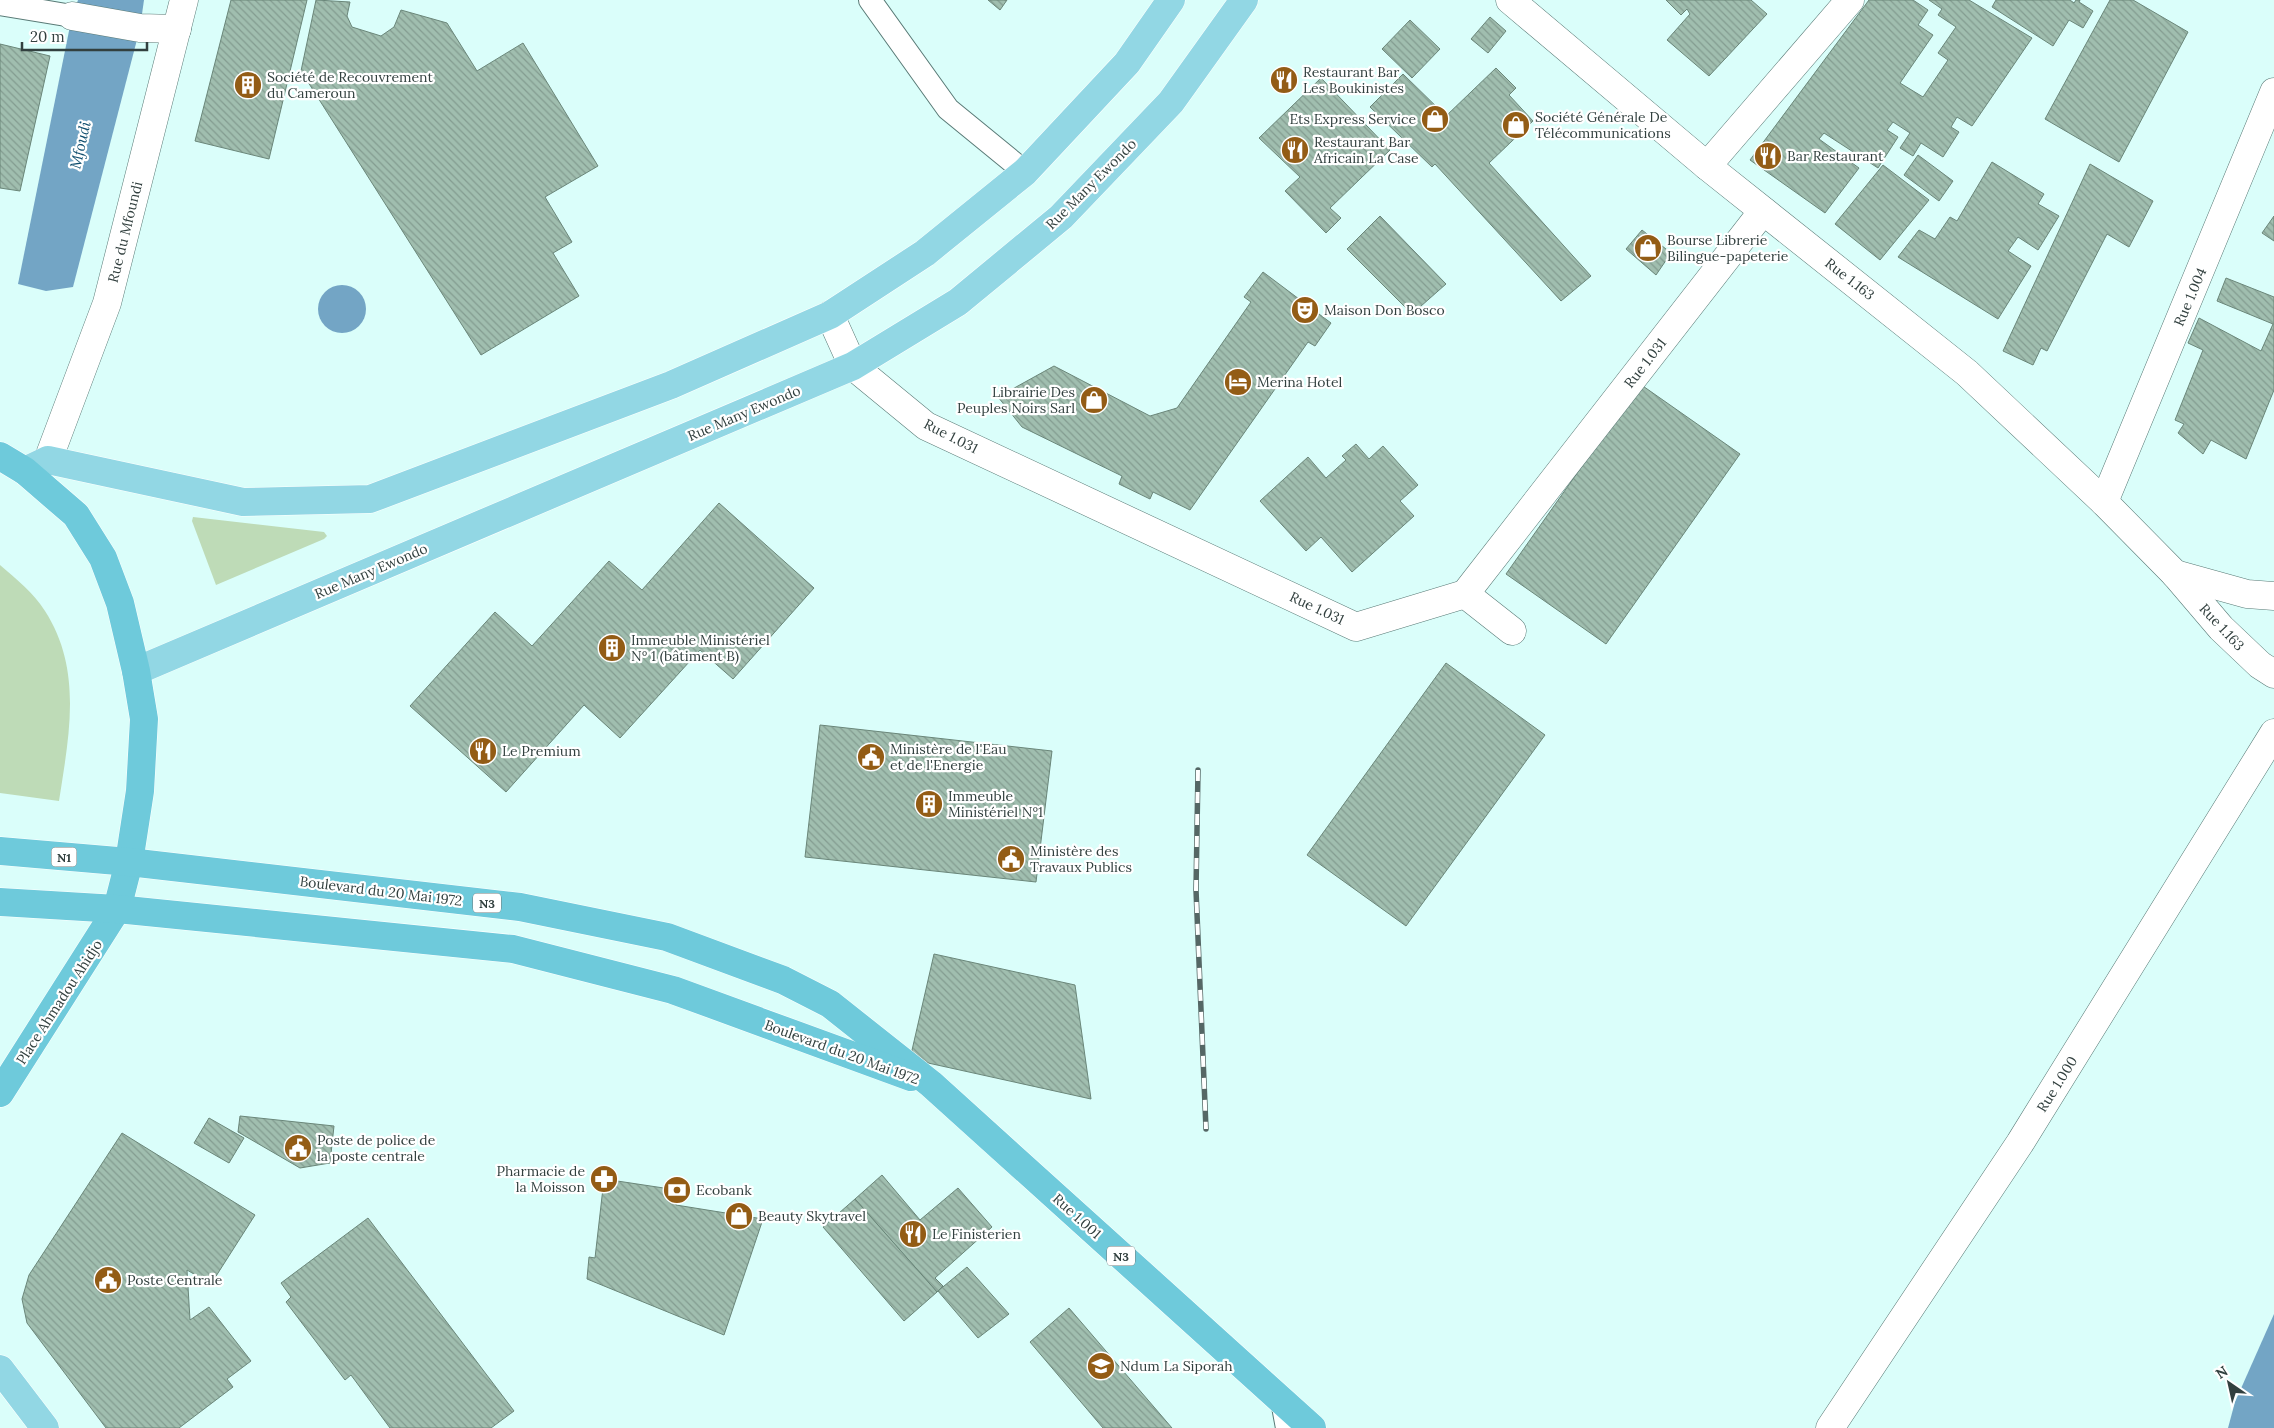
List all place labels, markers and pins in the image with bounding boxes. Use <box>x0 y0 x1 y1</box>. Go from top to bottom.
place label: Restaurant Bar Les Boukinistes <box>1303 63 1404 97</box>
restaurant icon: Restaurant Bar Les Boukinistes <box>1269 65 1299 95</box>
place label: Société de Recouvrement du Cameroun <box>267 68 433 102</box>
building icon: Société de Recouvrement du Cameroun <box>233 70 263 100</box>
shop icon: Ets Express Service <box>1420 104 1450 134</box>
place label: Société Générale De Télécommunications <box>1535 108 1671 142</box>
place label: Ets Express Service <box>1289 110 1416 128</box>
shop icon: Société Générale De Télécommunications <box>1501 110 1531 140</box>
place label: Restaurant Bar Africain La Case <box>1313 133 1419 167</box>
restaurant icon: Restaurant Bar Africain La Case <box>1280 135 1310 165</box>
restaurant icon: Bar Restaurant <box>1753 141 1783 171</box>
place label: Bar Restaurant <box>1787 147 1884 165</box>
place label: Bourse Librerie Bilingue-papeterie <box>1667 231 1789 265</box>
shop icon: Bourse Librerie Bilingue-papeterie <box>1633 233 1663 263</box>
theatre icon: Maison Don Bosco <box>1290 295 1320 325</box>
place label: Maison Don Bosco <box>1324 301 1445 319</box>
hotel icon: Merina Hotel <box>1223 367 1253 397</box>
place label: Merina Hotel <box>1257 373 1343 391</box>
place label: Librairie Des Peuples Noirs Sarl <box>957 383 1075 417</box>
shop icon: Librairie Des Peuples Noirs Sarl <box>1079 385 1109 415</box>
place label: Immeuble Ministériel N° 1 (bâtiment B) <box>631 631 770 665</box>
building icon: Immeuble Ministériel N° 1 (bâtiment B) <box>597 633 627 663</box>
restaurant icon: Le Premium <box>468 736 498 766</box>
place label: Ministère de l'Eau et de l'Energie <box>890 740 1007 774</box>
place label: Le Premium <box>502 742 581 760</box>
public building icon: Ministère de l'Eau et de l'Energie <box>856 742 886 772</box>
place label: Immeuble Ministériel N°1 <box>948 787 1043 821</box>
building icon: Immeuble Ministériel N°1 <box>914 789 944 819</box>
place label: Ministère des Travaux Publics <box>1030 842 1132 876</box>
public building icon: Ministère des Travaux Publics <box>996 844 1026 874</box>
place label: Poste de police de la poste centrale <box>317 1131 436 1165</box>
public building icon: Poste de police de la poste centrale <box>283 1133 313 1163</box>
place label: Pharmacie de la Moisson <box>497 1162 585 1196</box>
pharmacy icon: Pharmacie de la Moisson <box>589 1164 619 1194</box>
bank icon: Ecobank <box>662 1175 692 1205</box>
place label: Ecobank <box>696 1181 752 1199</box>
shop icon: Beauty Skytravel <box>724 1201 754 1231</box>
place label: Beauty Skytravel <box>758 1207 866 1225</box>
restaurant icon: Le Finisterien <box>898 1219 928 1249</box>
place label: Le Finisterien <box>932 1225 1021 1243</box>
public building icon: Poste Centrale <box>93 1265 123 1295</box>
place label: Poste Centrale <box>127 1271 223 1289</box>
school or university icon: Ndum La Siporah <box>1086 1351 1116 1381</box>
place label: Ndum La Siporah <box>1120 1357 1233 1375</box>

